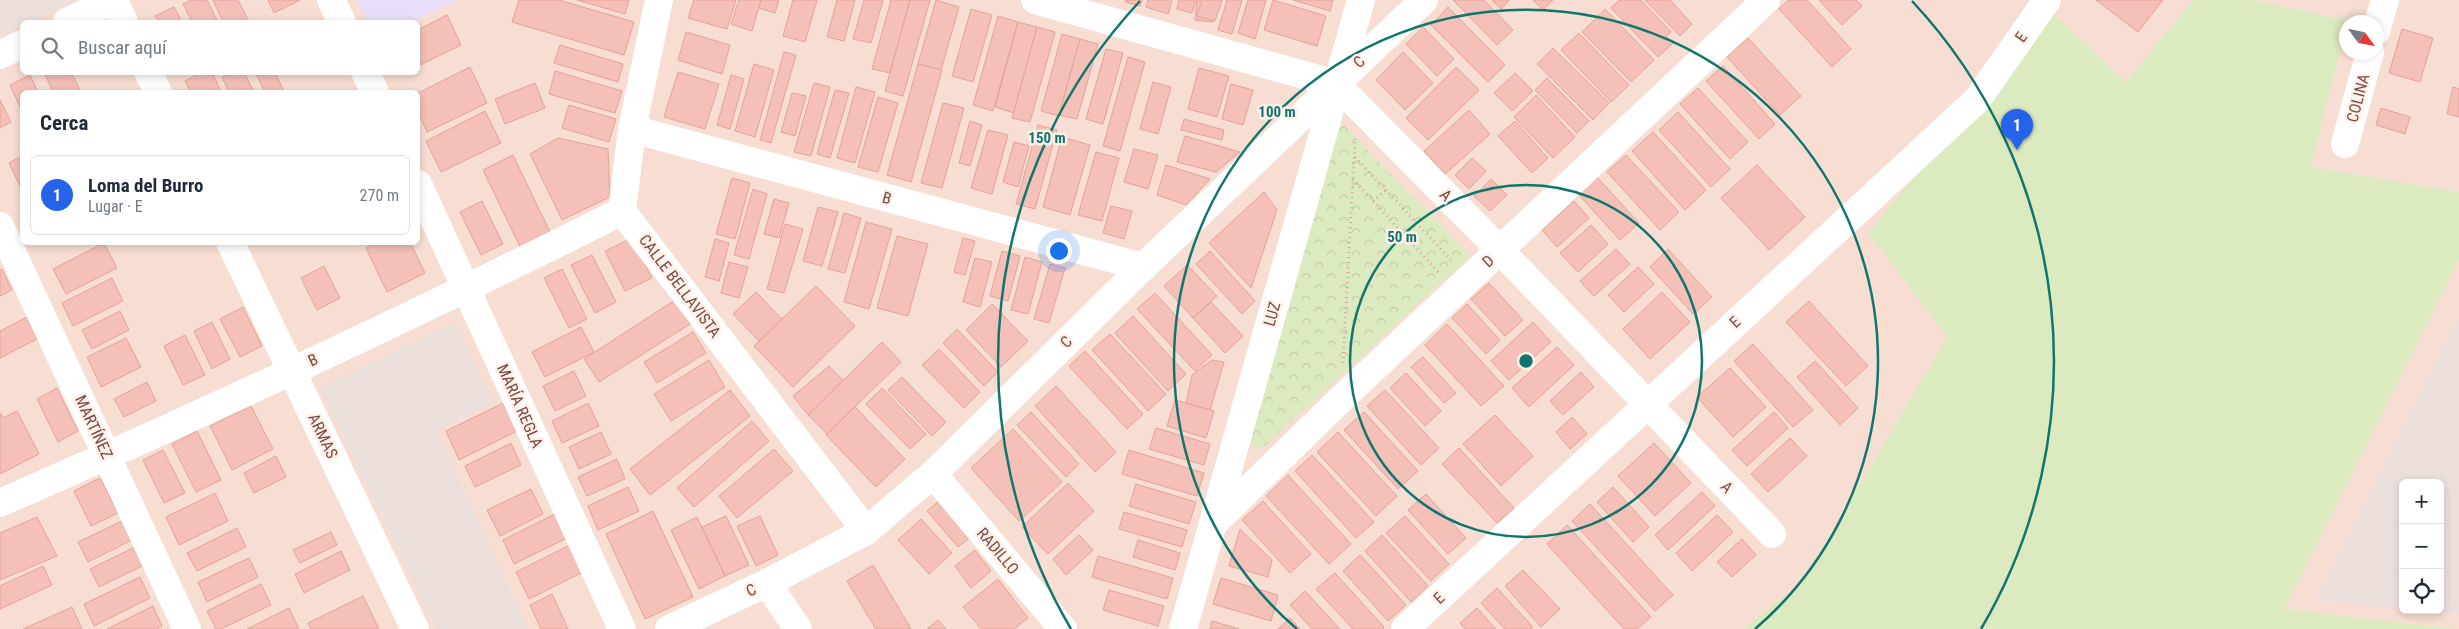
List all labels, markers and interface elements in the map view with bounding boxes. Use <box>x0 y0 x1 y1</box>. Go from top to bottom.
north arrow <box>2339 15 2384 60</box>
search box <box>20 20 420 75</box>
street label: E <box>2011 28 2031 46</box>
icon: search <box>38 34 66 62</box>
text: Buscar aquí <box>78 36 167 59</box>
street label: C <box>1349 52 1369 72</box>
street label: COLINA <box>2342 72 2374 124</box>
text: 100 m <box>1258 103 1296 121</box>
pin: 1 <box>2001 109 2033 150</box>
text: Cerca <box>40 111 88 135</box>
text: 150 m <box>1028 129 1066 147</box>
text: Loma del Burro <box>88 174 203 197</box>
street label: A <box>1436 185 1456 205</box>
text: 1 <box>53 186 61 205</box>
text: 270 m <box>360 186 399 205</box>
street label: B <box>880 188 894 208</box>
text: Lugar · E <box>88 197 143 216</box>
text: 50 m <box>1387 228 1417 246</box>
street label: CALLE BELLAVISTA <box>635 231 725 341</box>
your location <box>1046 238 1072 264</box>
street label: D <box>1478 251 1498 271</box>
street label: LUZ <box>1259 300 1285 328</box>
street label: E <box>1726 312 1744 332</box>
street label: C <box>1056 332 1076 352</box>
street label: B <box>305 350 321 370</box>
centre of rings <box>1517 352 1535 370</box>
street label: MARÍA REGLA <box>493 361 547 451</box>
street label: MARTÍNEZ <box>71 392 117 462</box>
street label: ARMAS <box>304 411 342 461</box>
street label: A <box>1717 477 1737 497</box>
map controls <box>2399 479 2444 614</box>
button: + <box>2399 479 2444 524</box>
street label: RADILLO <box>973 524 1023 578</box>
button: − <box>2399 524 2444 569</box>
button: locate <box>2399 569 2444 614</box>
street label: C <box>743 579 759 601</box>
street label: E <box>1430 588 1448 608</box>

